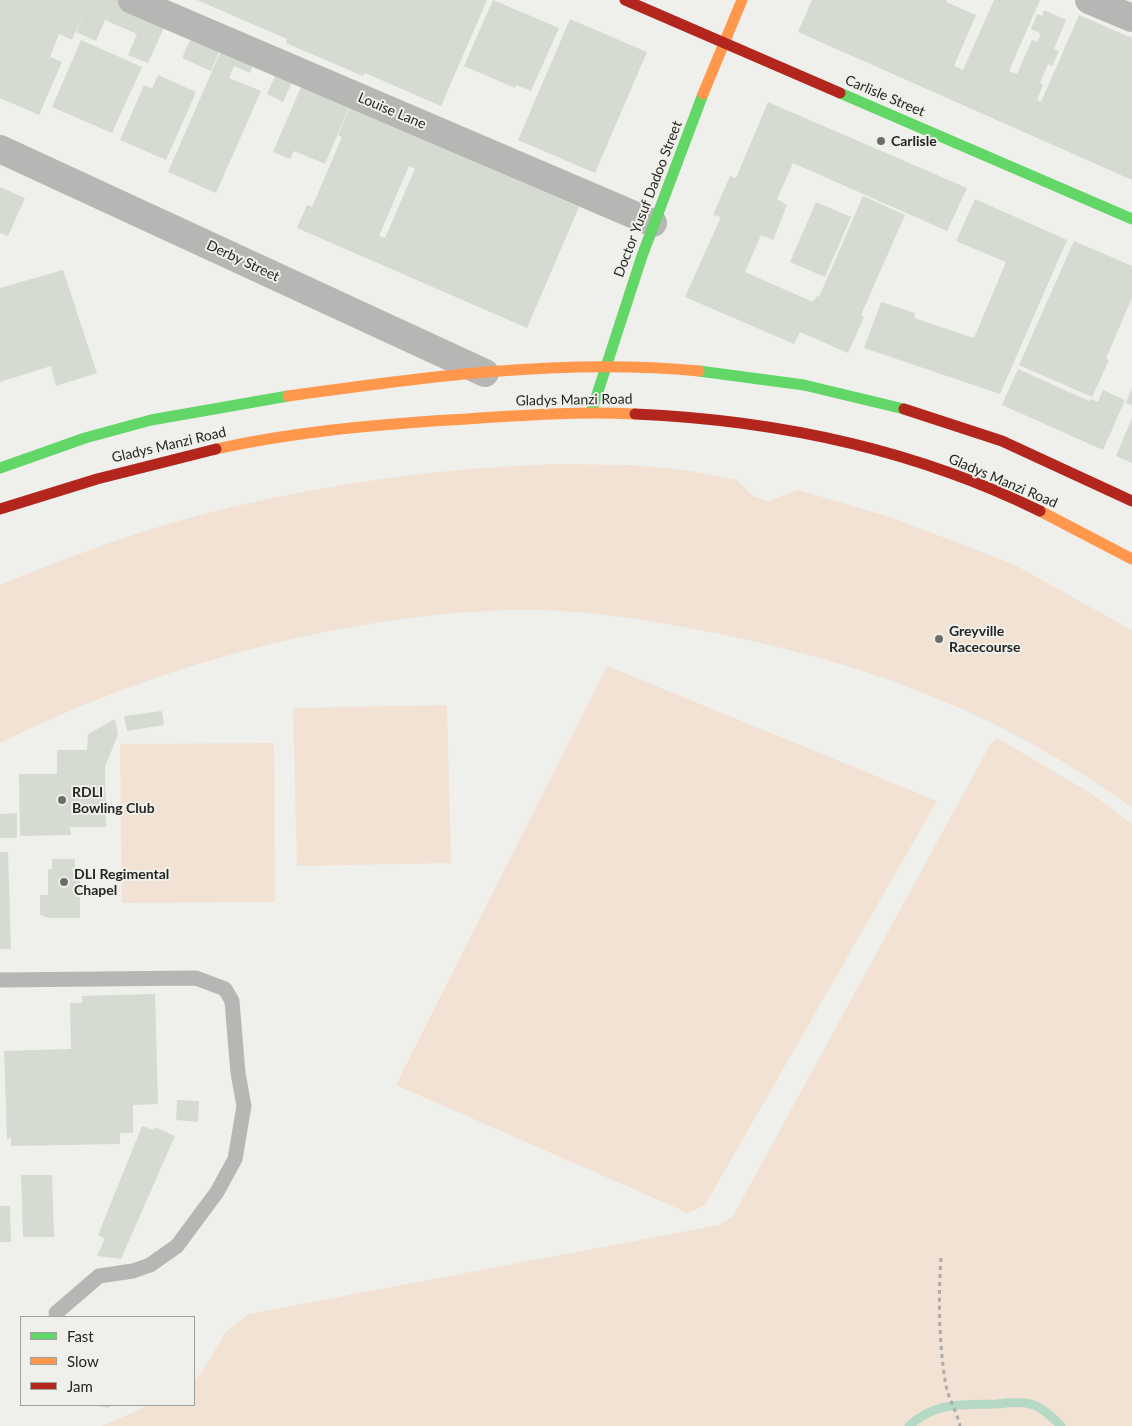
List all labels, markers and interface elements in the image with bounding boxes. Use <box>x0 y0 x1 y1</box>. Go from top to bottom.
street label: Carlisle Street <box>842 72 928 120</box>
street label: Louise Lane <box>356 89 428 133</box>
street label: Doctor Yusuf Dadoo Street <box>610 118 686 280</box>
place label: Carlisle <box>891 133 937 149</box>
marker: Carlisle <box>875 135 887 147</box>
street label: Derby Street <box>204 237 282 285</box>
street label: Gladys Manzi Road <box>515 391 633 409</box>
street label: Gladys Manzi Road <box>110 424 228 466</box>
street label: Gladys Manzi Road <box>946 450 1060 512</box>
place label: Greyville Racecourse <box>949 623 1020 656</box>
marker: Greyville Racecourse <box>933 633 945 645</box>
place label: RDLI Bowling Club <box>72 784 155 816</box>
marker: RDLI Bowling Club <box>56 794 68 806</box>
place label: DLI Regimental Chapel <box>74 866 169 899</box>
marker: DLI Regimental Chapel <box>58 876 70 888</box>
legend <box>20 1316 195 1406</box>
text: Fast <box>67 1327 94 1345</box>
text: Slow <box>67 1352 99 1370</box>
text: Jam <box>67 1377 93 1395</box>

